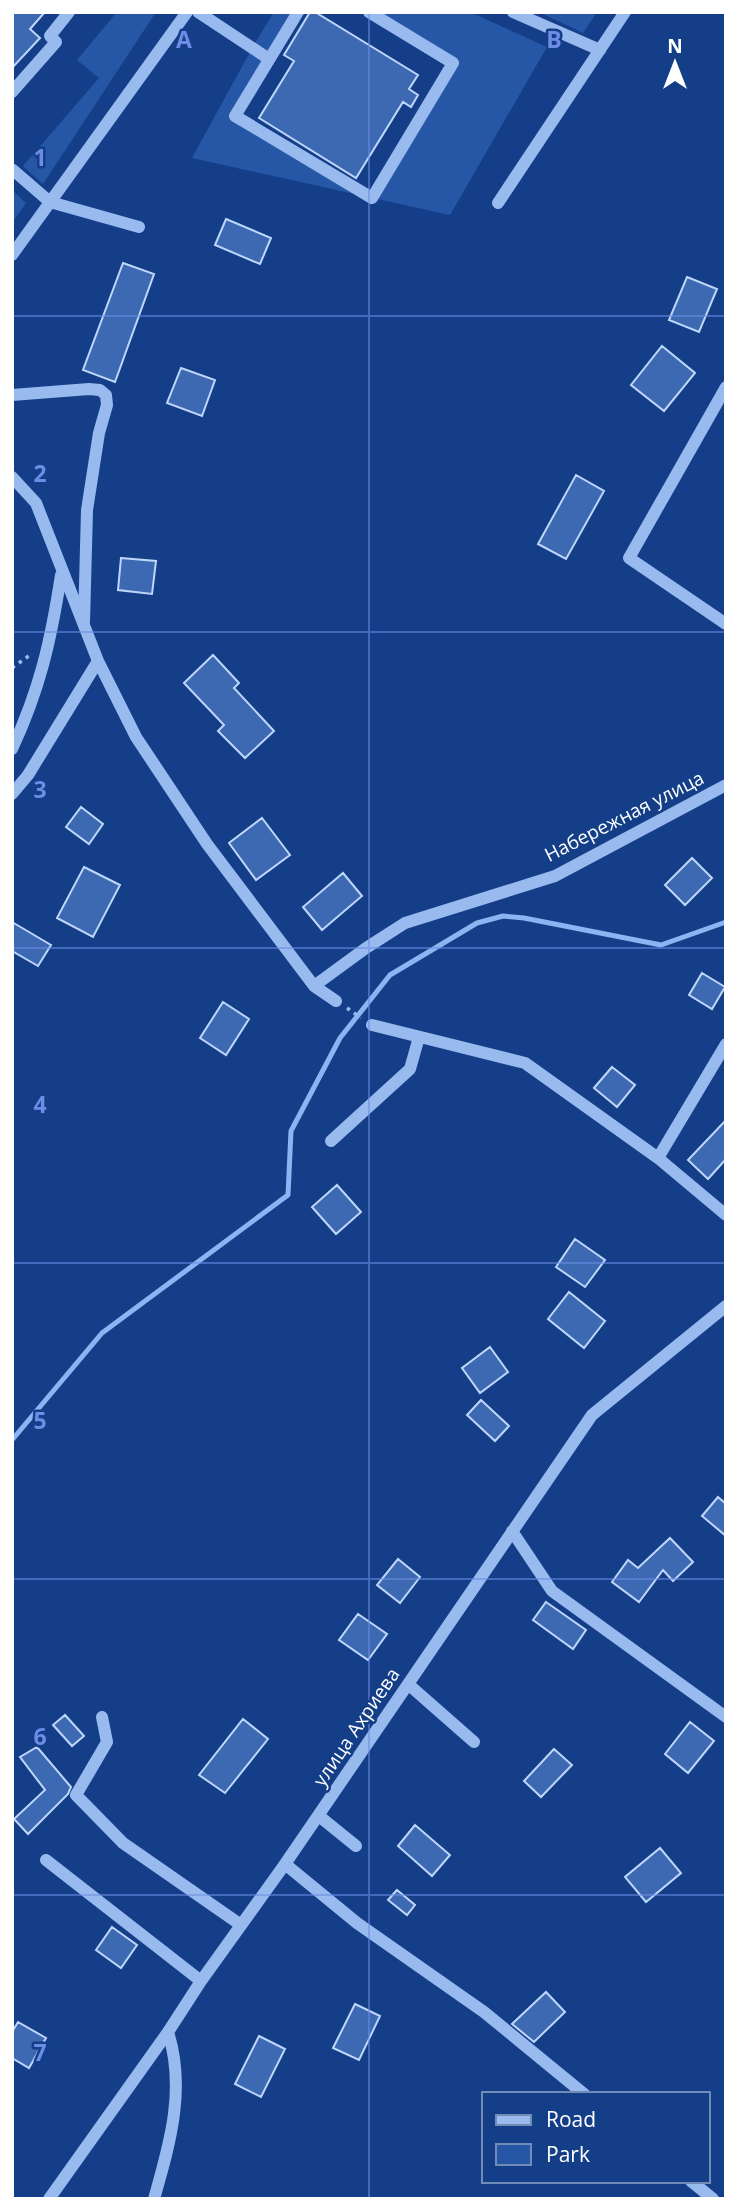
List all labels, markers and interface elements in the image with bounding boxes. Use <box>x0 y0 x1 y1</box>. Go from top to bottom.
text: A <box>176 23 192 55</box>
text: B <box>546 23 562 55</box>
north arrow <box>640 28 710 98</box>
text: N <box>667 33 683 59</box>
text: 1 <box>33 141 47 173</box>
text: 2 <box>33 457 47 489</box>
street label: Набережная улица <box>540 765 708 867</box>
text: 3 <box>33 773 47 805</box>
text: 4 <box>33 1088 47 1120</box>
text: 5 <box>33 1404 47 1436</box>
street label: улица Ахриева <box>307 1663 405 1791</box>
text: 6 <box>33 1720 47 1752</box>
text: 7 <box>33 2036 47 2068</box>
legend <box>482 2092 710 2183</box>
text: Road <box>546 2105 596 2133</box>
text: Park <box>546 2140 590 2168</box>

